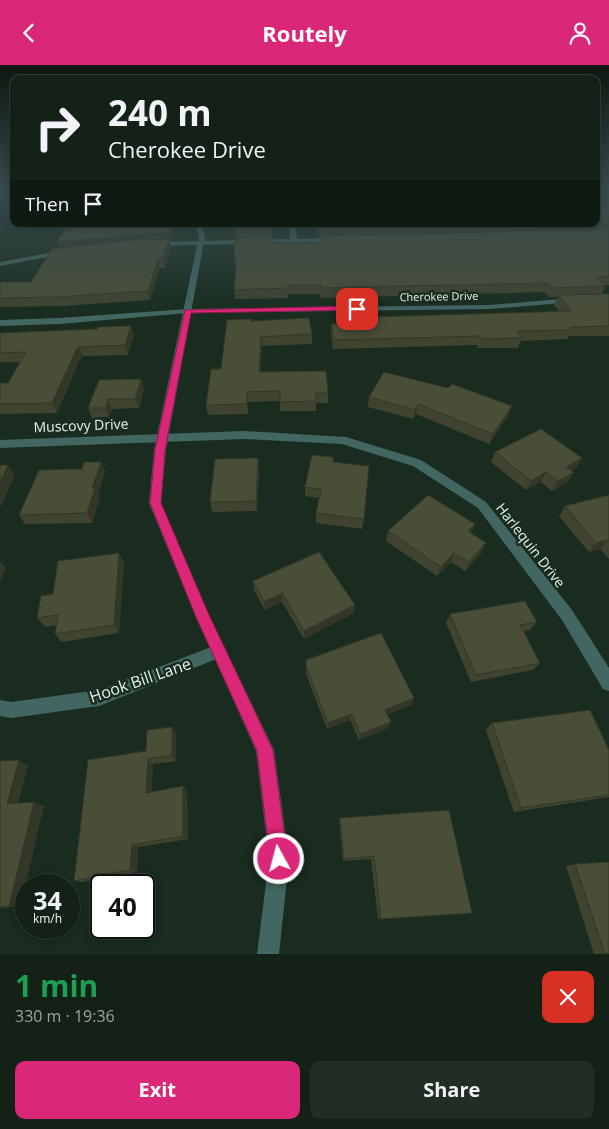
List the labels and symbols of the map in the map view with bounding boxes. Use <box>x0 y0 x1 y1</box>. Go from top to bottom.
pin <box>336 288 378 330</box>
street label: Cherokee Drive <box>399 288 479 304</box>
street label: Muscovy Drive <box>33 414 129 436</box>
street label: Harlequin Drive <box>492 499 570 591</box>
street label: Hook Bill Lane <box>86 652 194 708</box>
position arrow <box>252 832 304 884</box>
speed limit sign: 40 <box>90 874 155 939</box>

